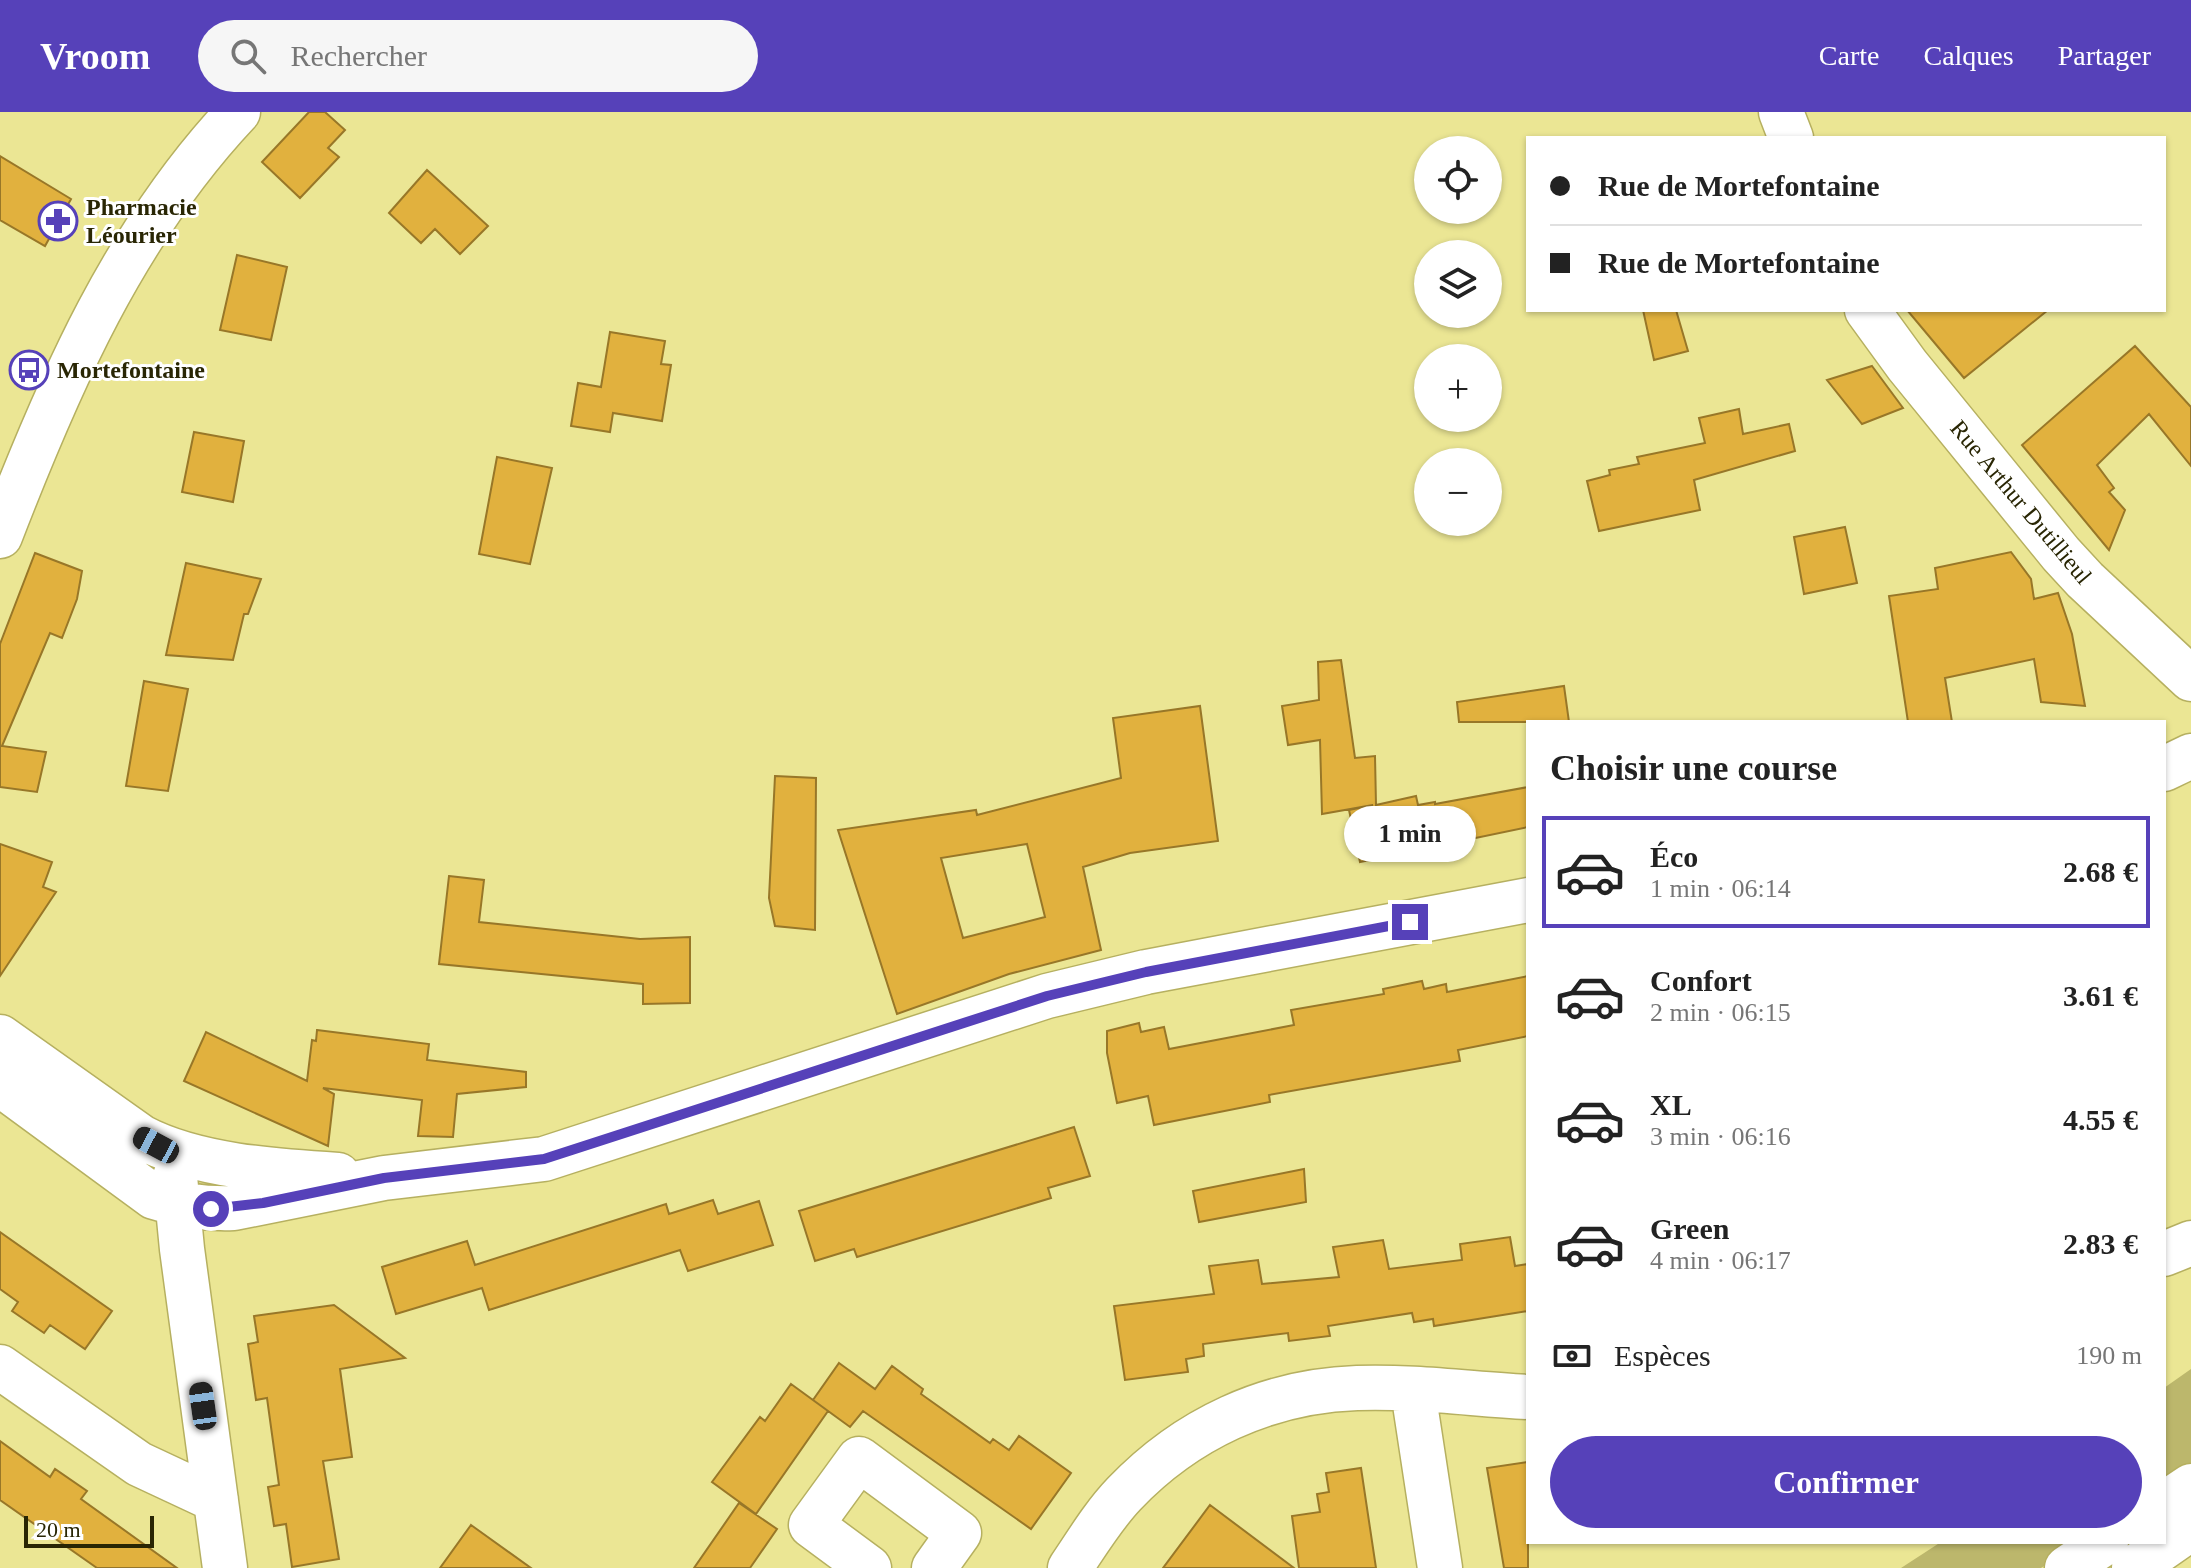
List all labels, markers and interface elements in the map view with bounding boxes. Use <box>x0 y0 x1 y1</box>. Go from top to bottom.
search box <box>198 20 758 92</box>
icon: search <box>226 34 270 78</box>
text: Vroom <box>40 35 150 77</box>
text: Rechercher <box>290 39 427 72</box>
text: Carte <box>1819 40 1879 71</box>
text: Calques <box>1923 40 2014 71</box>
text: Partager <box>2058 40 2151 71</box>
map controls <box>1414 136 1502 536</box>
button: locate <box>1414 136 1502 224</box>
text: Rue de Mortefontaine <box>1598 169 1880 202</box>
place label: Pharmacie Léourier <box>86 194 197 248</box>
pharmacy icon: Pharmacie Léourier <box>37 200 79 242</box>
button: layers <box>1414 240 1502 328</box>
text: Rue de Mortefontaine <box>1598 246 1880 279</box>
button: + <box>1414 344 1502 432</box>
bus stop icon: Mortefontaine <box>8 349 50 391</box>
place label: Mortefontaine <box>57 357 205 383</box>
street label: Rue Arthur Dutillieul <box>1945 415 2097 589</box>
button: − <box>1414 448 1502 536</box>
text: Choisir une course <box>1550 748 1837 788</box>
callout: 1 min <box>1344 806 1476 862</box>
text: 1 min <box>1379 819 1441 848</box>
icon: car <box>1554 836 1626 908</box>
text: Éco <box>1650 840 1698 873</box>
text: 2.68 € <box>2063 855 2138 888</box>
text: 1 min · 06:14 <box>1650 874 1791 903</box>
route end <box>1392 904 1428 940</box>
icon: car <box>1554 960 1626 1032</box>
text: Confort <box>1650 964 1752 997</box>
text: 3.61 € <box>2063 979 2138 1012</box>
text: 2 min · 06:15 <box>1650 998 1791 1027</box>
icon: car <box>1554 1084 1626 1156</box>
text: XL <box>1650 1088 1692 1121</box>
text: 4.55 € <box>2063 1103 2138 1136</box>
text: 3 min · 06:16 <box>1650 1122 1791 1151</box>
car <box>129 1123 183 1167</box>
route start <box>193 1191 229 1227</box>
icon: car <box>1554 1208 1626 1280</box>
text: Green <box>1650 1212 1729 1245</box>
text: 2.83 € <box>2063 1227 2138 1260</box>
text: 4 min · 06:17 <box>1650 1246 1791 1275</box>
icon: cash <box>1550 1334 1594 1378</box>
text: Espèces <box>1614 1339 1711 1372</box>
text: 190 m <box>2076 1341 2142 1370</box>
car <box>188 1381 218 1431</box>
button: Confirmer <box>1550 1436 2142 1528</box>
scale bar <box>24 1512 154 1548</box>
text: 20 m <box>36 1517 81 1542</box>

